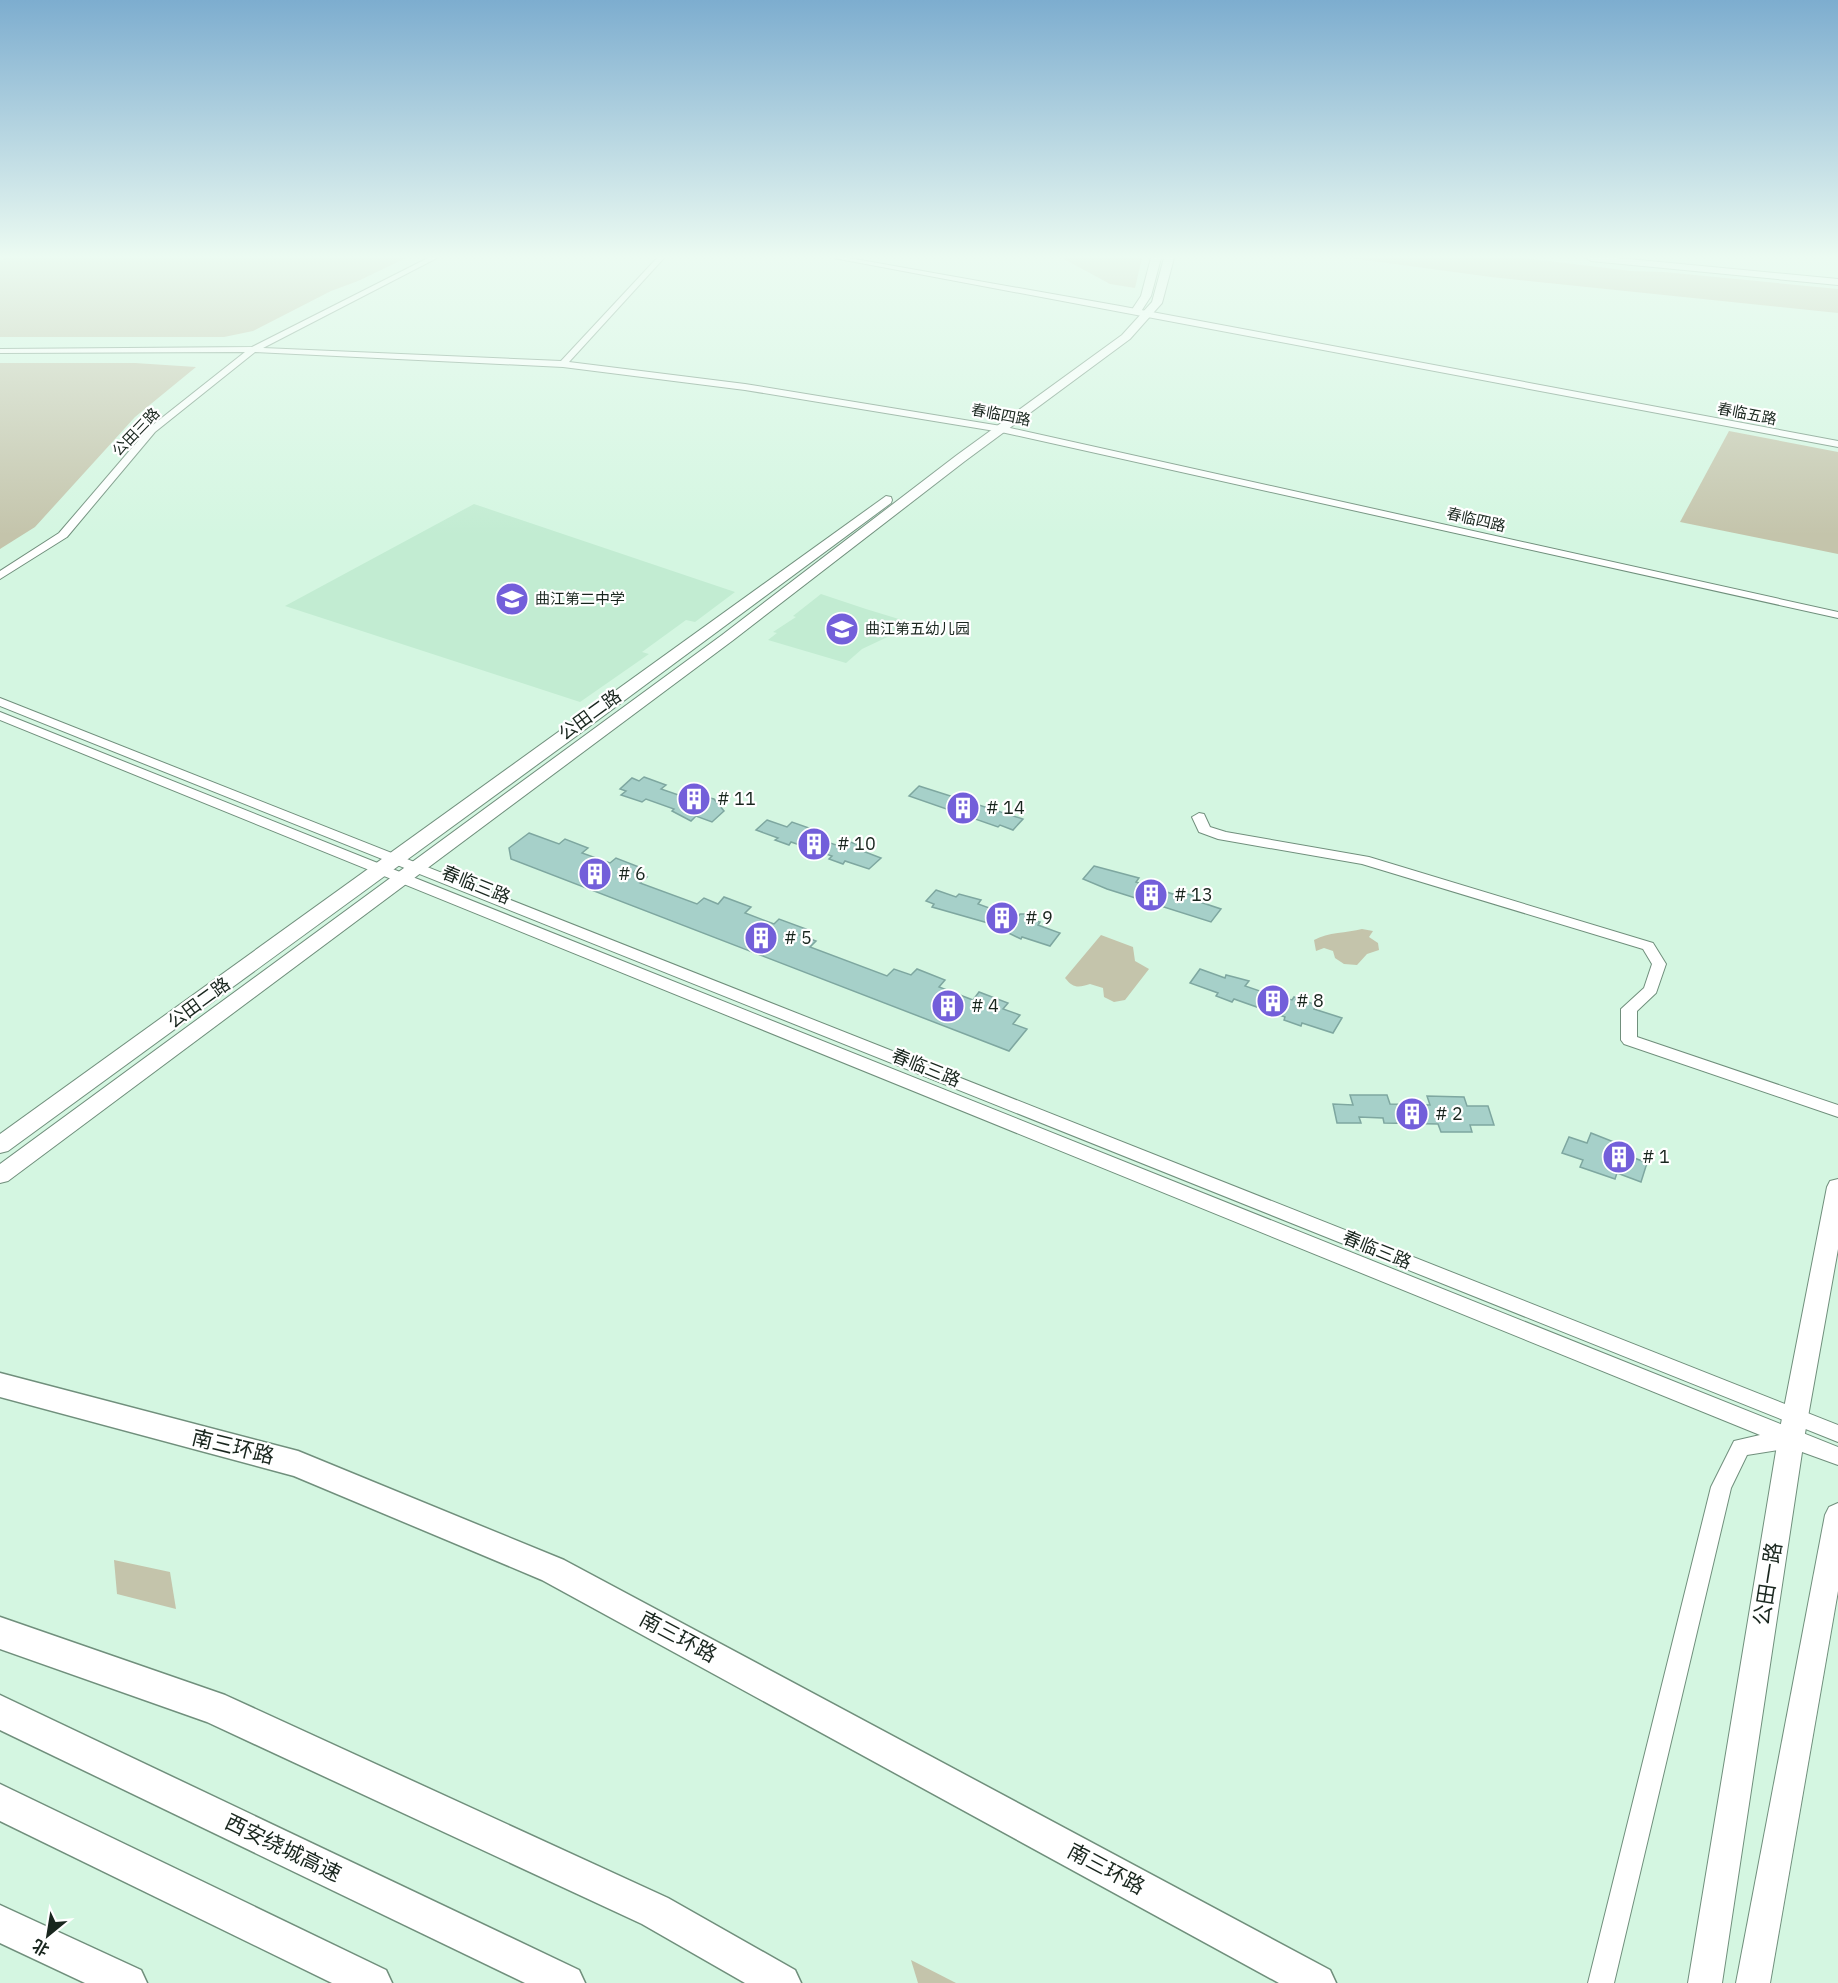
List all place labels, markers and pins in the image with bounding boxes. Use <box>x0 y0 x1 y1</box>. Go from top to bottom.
school or university icon: 曲江第二中学 <box>494 581 530 617</box>
place label: 曲江第二中学 <box>535 589 625 608</box>
school or university icon: 曲江第五幼儿园 <box>824 611 860 647</box>
place label: 曲江第五幼儿园 <box>865 619 970 638</box>
building icon: # 11 <box>676 781 712 817</box>
place label: # 11 <box>717 787 756 810</box>
building icon: # 14 <box>945 790 981 826</box>
place label: # 14 <box>986 796 1025 819</box>
building icon: # 10 <box>796 826 832 862</box>
place label: # 10 <box>837 832 876 855</box>
building icon: # 6 <box>577 856 613 892</box>
place label: # 6 <box>618 862 646 885</box>
building icon: # 13 <box>1133 877 1169 913</box>
place label: # 13 <box>1174 883 1213 906</box>
building icon: # 9 <box>984 900 1020 936</box>
place label: # 9 <box>1025 906 1053 929</box>
building icon: # 5 <box>743 920 779 956</box>
place label: # 5 <box>784 926 812 949</box>
building icon: # 8 <box>1255 983 1291 1019</box>
building icon: # 4 <box>930 988 966 1024</box>
place label: # 8 <box>1296 989 1324 1012</box>
place label: # 4 <box>971 994 999 1017</box>
building icon: # 2 <box>1394 1096 1430 1132</box>
place label: # 2 <box>1435 1102 1463 1125</box>
building icon: # 1 <box>1601 1139 1637 1175</box>
place label: # 1 <box>1642 1145 1670 1168</box>

